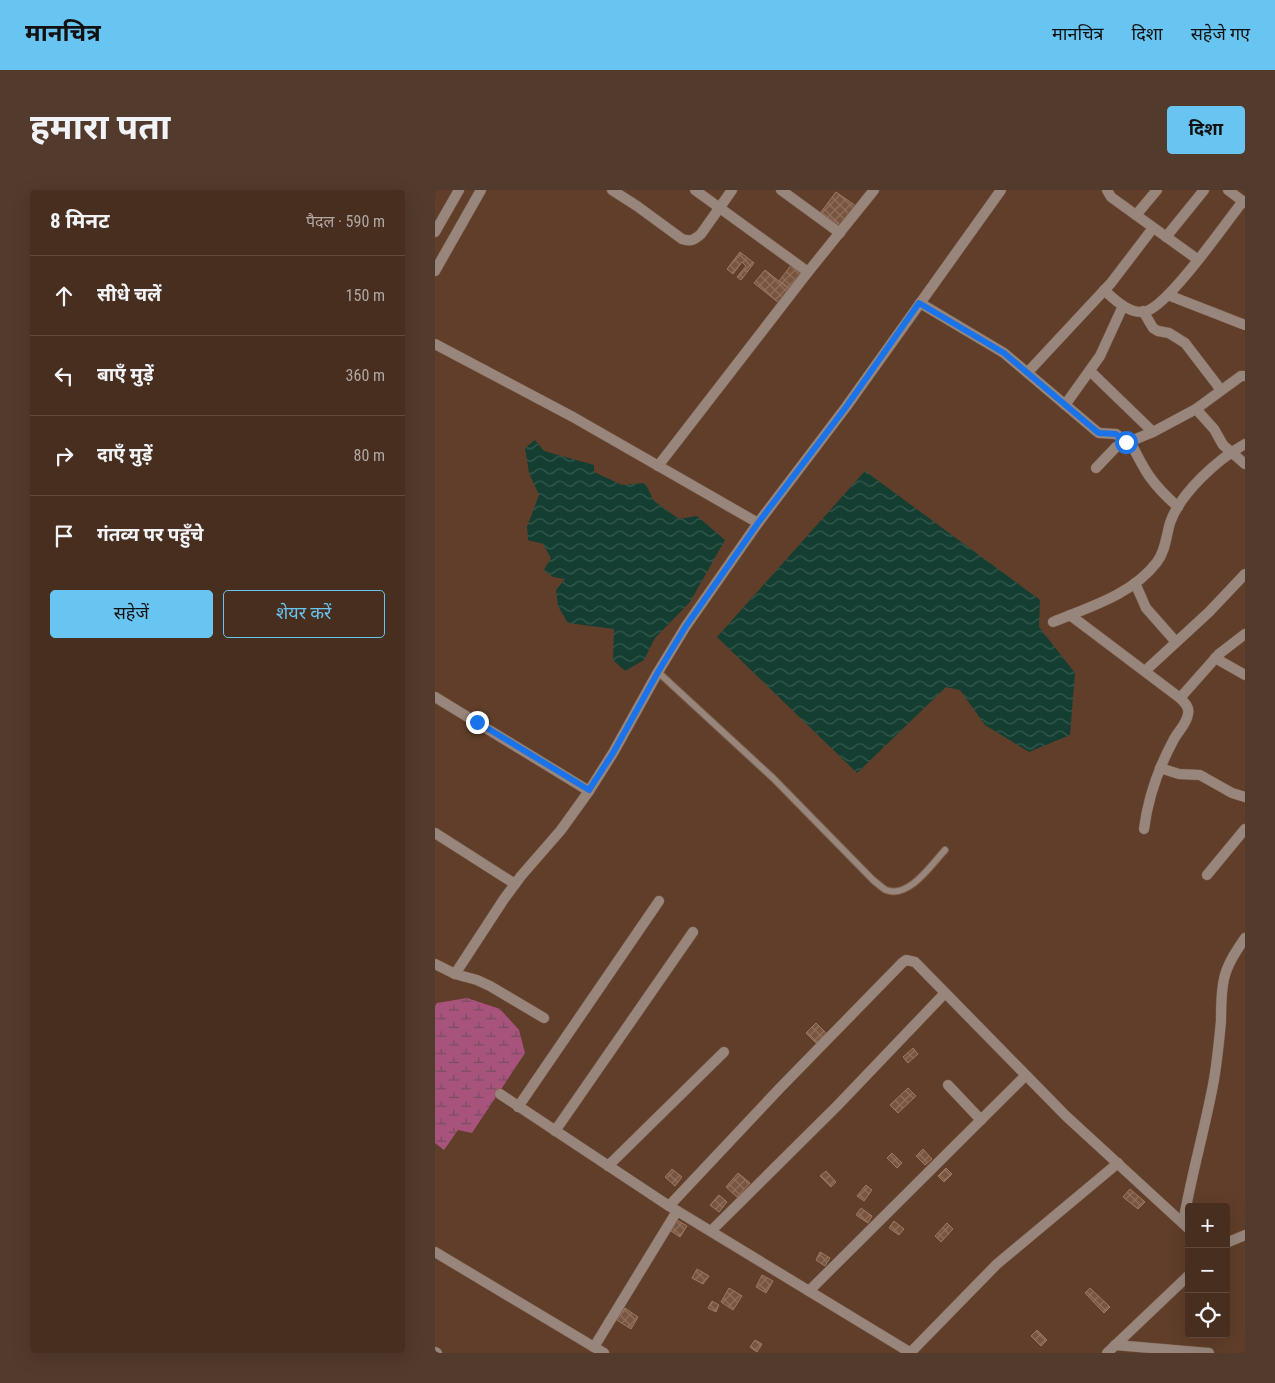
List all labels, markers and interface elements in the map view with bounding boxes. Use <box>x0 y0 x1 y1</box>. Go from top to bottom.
text: मानचित्र <box>25 19 101 47</box>
text: मानचित्र <box>1052 23 1104 44</box>
text: दिशा <box>1132 23 1163 44</box>
text: सहेजे गए <box>1191 23 1250 44</box>
button: दिशा <box>1167 106 1245 154</box>
text: हमारा पता <box>30 107 170 148</box>
text: 8 मिनट <box>50 209 110 233</box>
text: पैदल · 590 m <box>306 212 385 231</box>
icon: ahead <box>50 282 78 310</box>
text: सीधे चलें <box>97 283 161 306</box>
text: 150 m <box>346 286 385 305</box>
icon: left <box>50 362 78 390</box>
text: बाएँ मुड़ें <box>97 363 153 386</box>
text: 360 m <box>346 366 385 385</box>
route start <box>1115 431 1138 454</box>
icon: right <box>50 442 78 470</box>
text: दाएँ मुड़ें <box>97 443 152 466</box>
text: 80 m <box>353 446 385 465</box>
icon: arrive <box>50 522 78 550</box>
text: गंतव्य पर पहुँचे <box>97 523 203 546</box>
button: सहेजें <box>50 590 213 638</box>
button: शेयर करें <box>223 590 385 638</box>
route end <box>466 711 489 734</box>
map controls <box>1185 1203 1230 1338</box>
button: + <box>1185 1203 1230 1248</box>
button: − <box>1185 1248 1230 1293</box>
button: locate <box>1185 1293 1230 1338</box>

